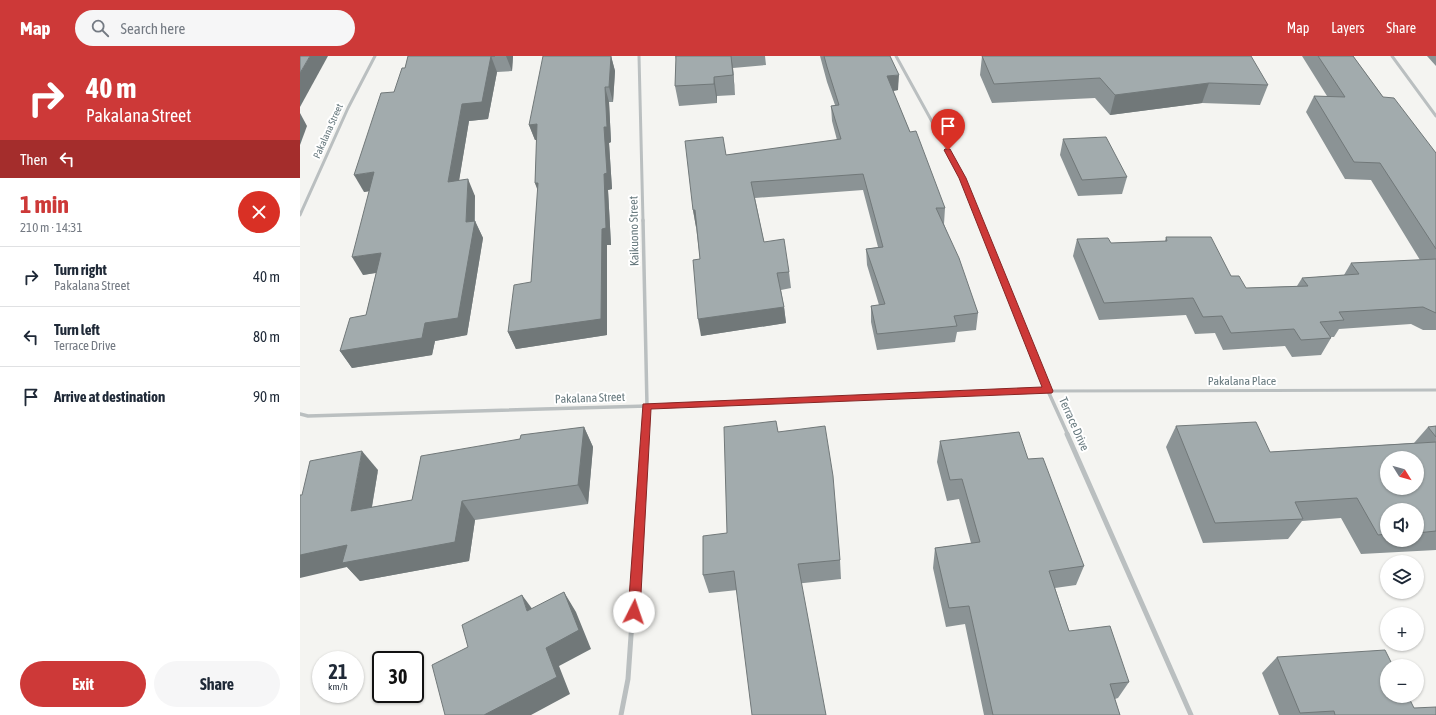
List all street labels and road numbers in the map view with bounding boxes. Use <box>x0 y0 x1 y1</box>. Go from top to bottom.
street label: Pakalana Street <box>311 102 345 160</box>
street label: Kaikuono Street <box>626 195 642 266</box>
street label: Pakalana Place <box>1208 374 1276 388</box>
street label: Pakalana Street <box>555 390 626 406</box>
street label: Terrace Drive <box>1056 395 1092 453</box>

